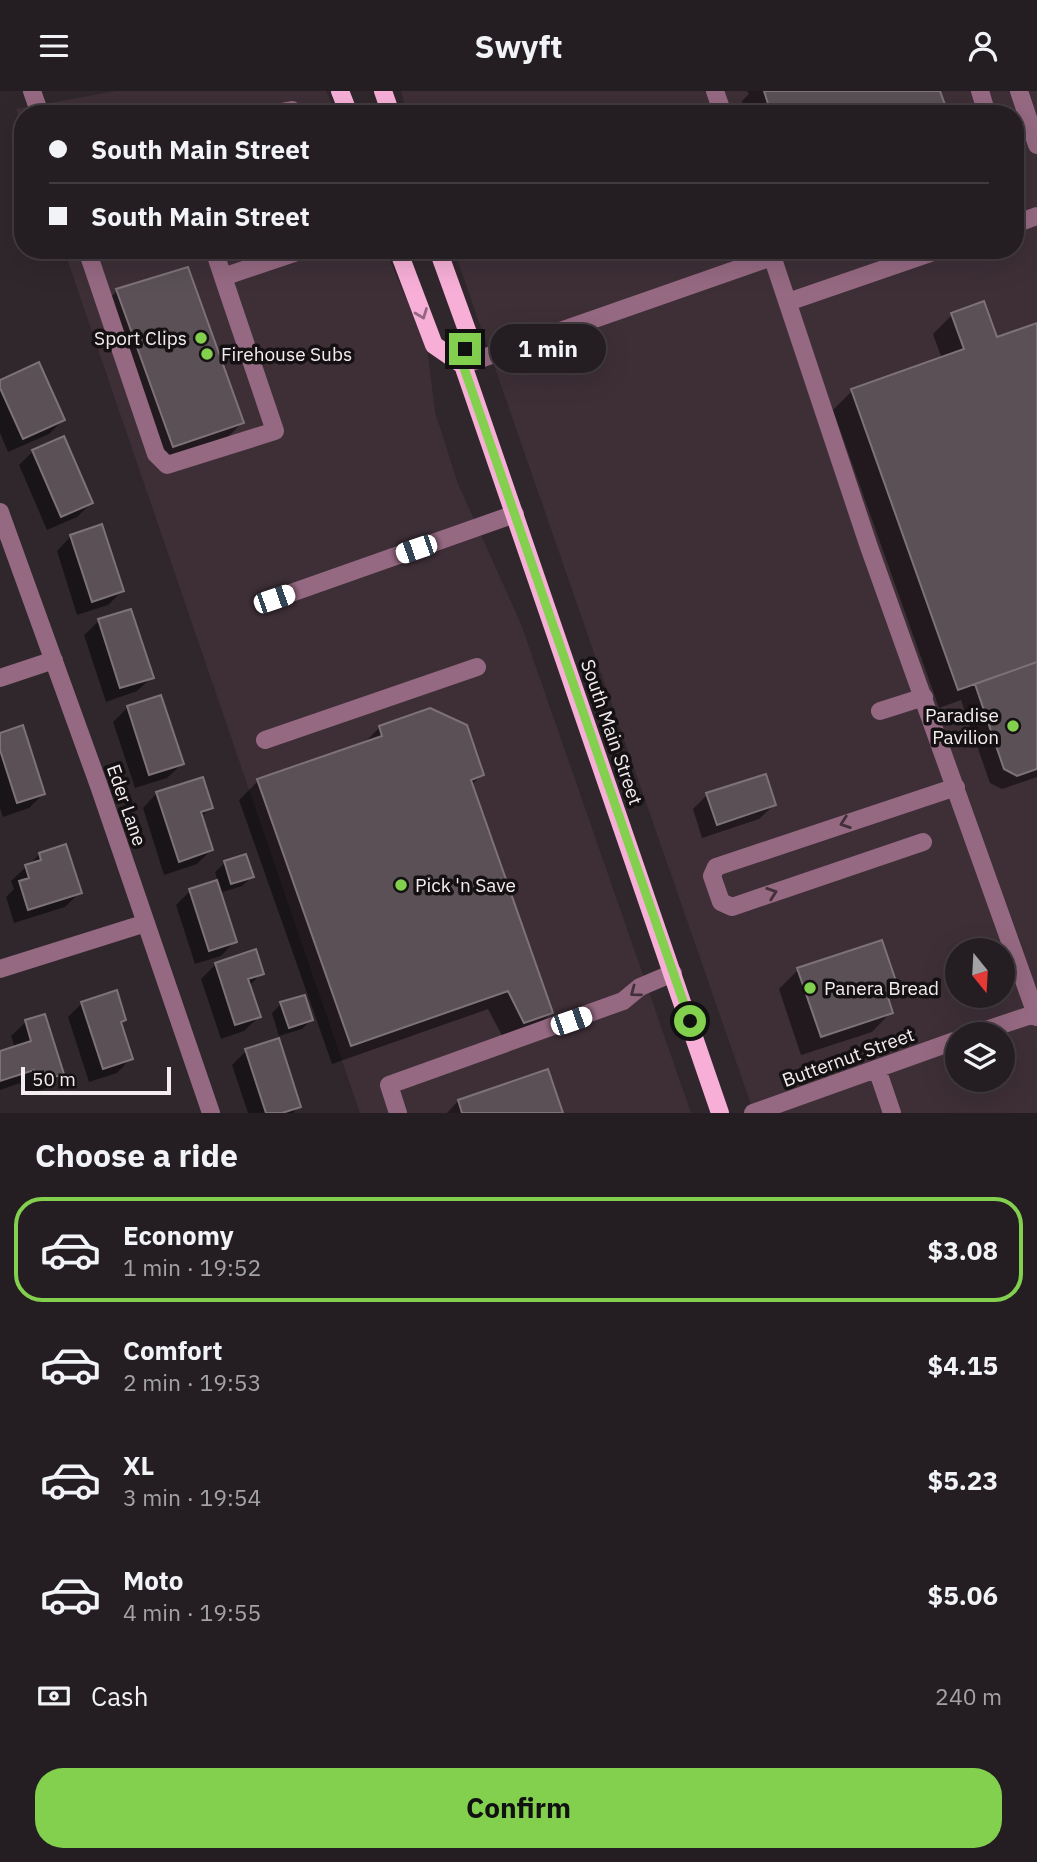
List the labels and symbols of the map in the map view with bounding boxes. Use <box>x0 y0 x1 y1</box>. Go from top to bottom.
one-way arrow <box>414 308 428 320</box>
callout: 1 min <box>490 324 605 373</box>
place label: Sport Clips <box>94 326 187 350</box>
marker: Sport Clips <box>193 330 209 346</box>
route end <box>449 333 481 365</box>
place label: Firehouse Subs <box>221 342 352 366</box>
marker: Firehouse Subs <box>199 346 215 362</box>
car <box>393 532 440 566</box>
car <box>251 582 298 616</box>
street label: South Main Street <box>576 656 648 808</box>
place label: Paradise Pavilion <box>925 703 999 749</box>
marker: Paradise Pavilion <box>1005 718 1021 734</box>
street label: Eder Lane <box>102 761 152 849</box>
one-way arrow <box>839 815 851 830</box>
place label: Pick 'n Save <box>415 873 516 897</box>
marker: Pick 'n Save <box>393 877 409 893</box>
one-way arrow <box>765 887 778 901</box>
north arrow <box>945 938 1015 1008</box>
place label: Panera Bread <box>824 976 939 1000</box>
marker: Panera Bread <box>802 980 818 996</box>
one-way arrow <box>630 984 643 997</box>
car <box>548 1004 595 1038</box>
route start <box>674 1005 706 1037</box>
street label: Butternut Street <box>779 1022 917 1092</box>
scale bar <box>21 1064 172 1096</box>

